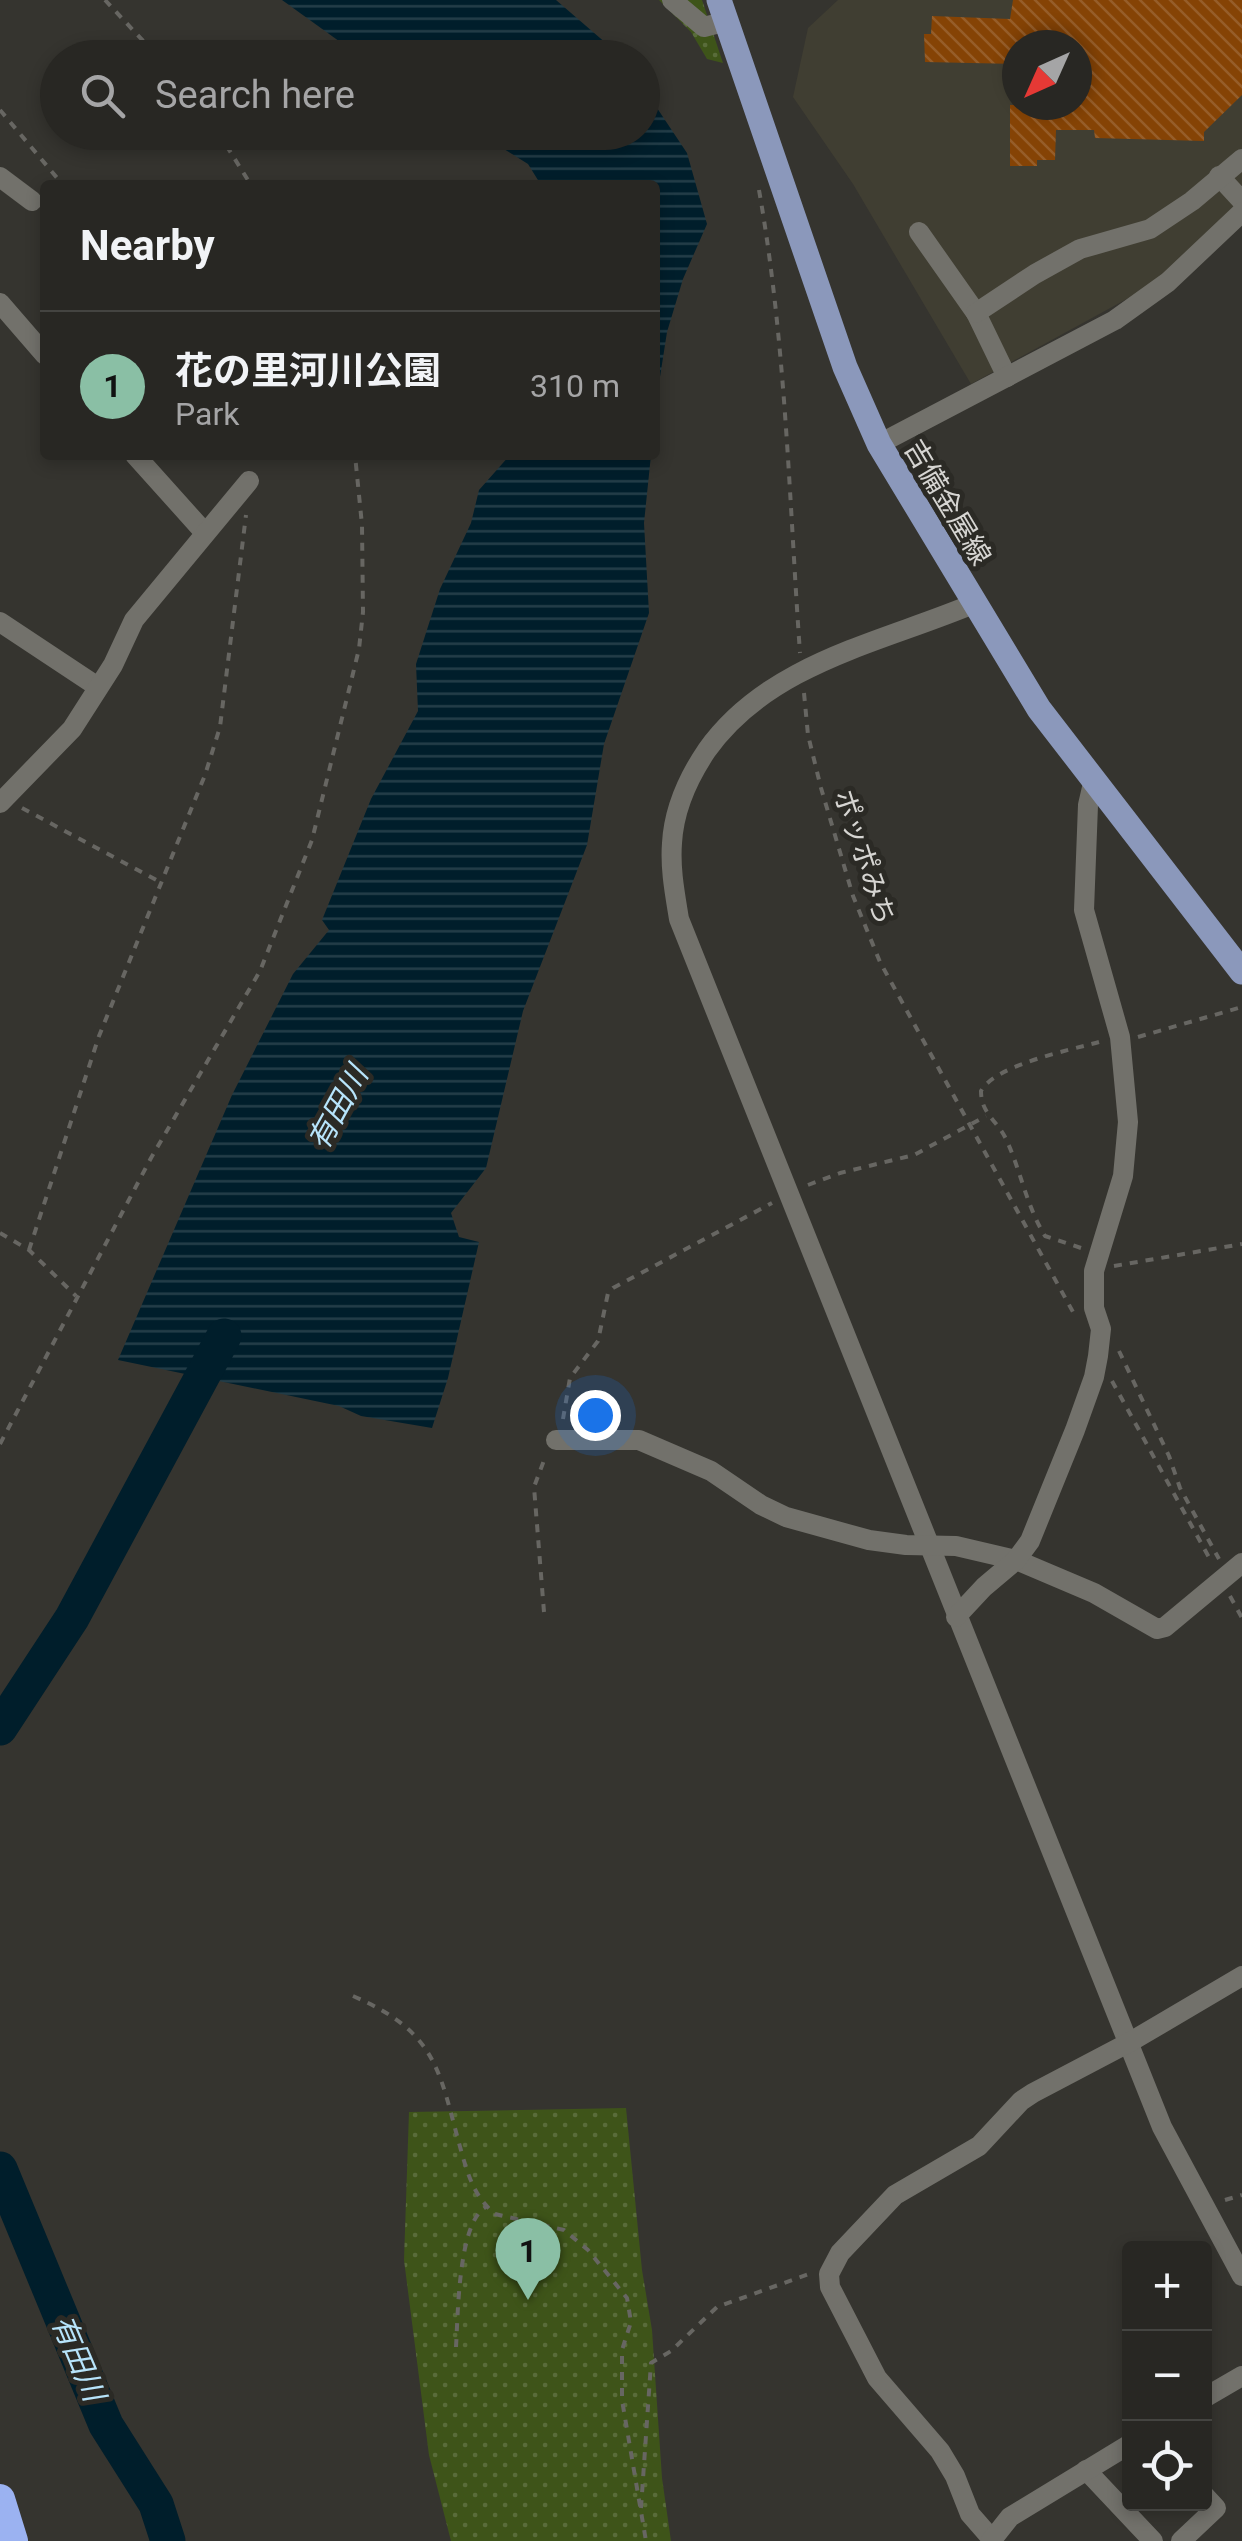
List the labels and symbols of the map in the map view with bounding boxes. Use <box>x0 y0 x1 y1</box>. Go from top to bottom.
north arrow <box>1002 30 1092 120</box>
street label: 吉備金屋線 <box>897 434 998 571</box>
street label: ポッポみち <box>827 785 902 929</box>
water label: 有田川 <box>300 1057 376 1156</box>
your location <box>570 1390 621 1441</box>
pin: 1 <box>496 2218 560 2300</box>
water label: 有田川 <box>45 2310 113 2409</box>

